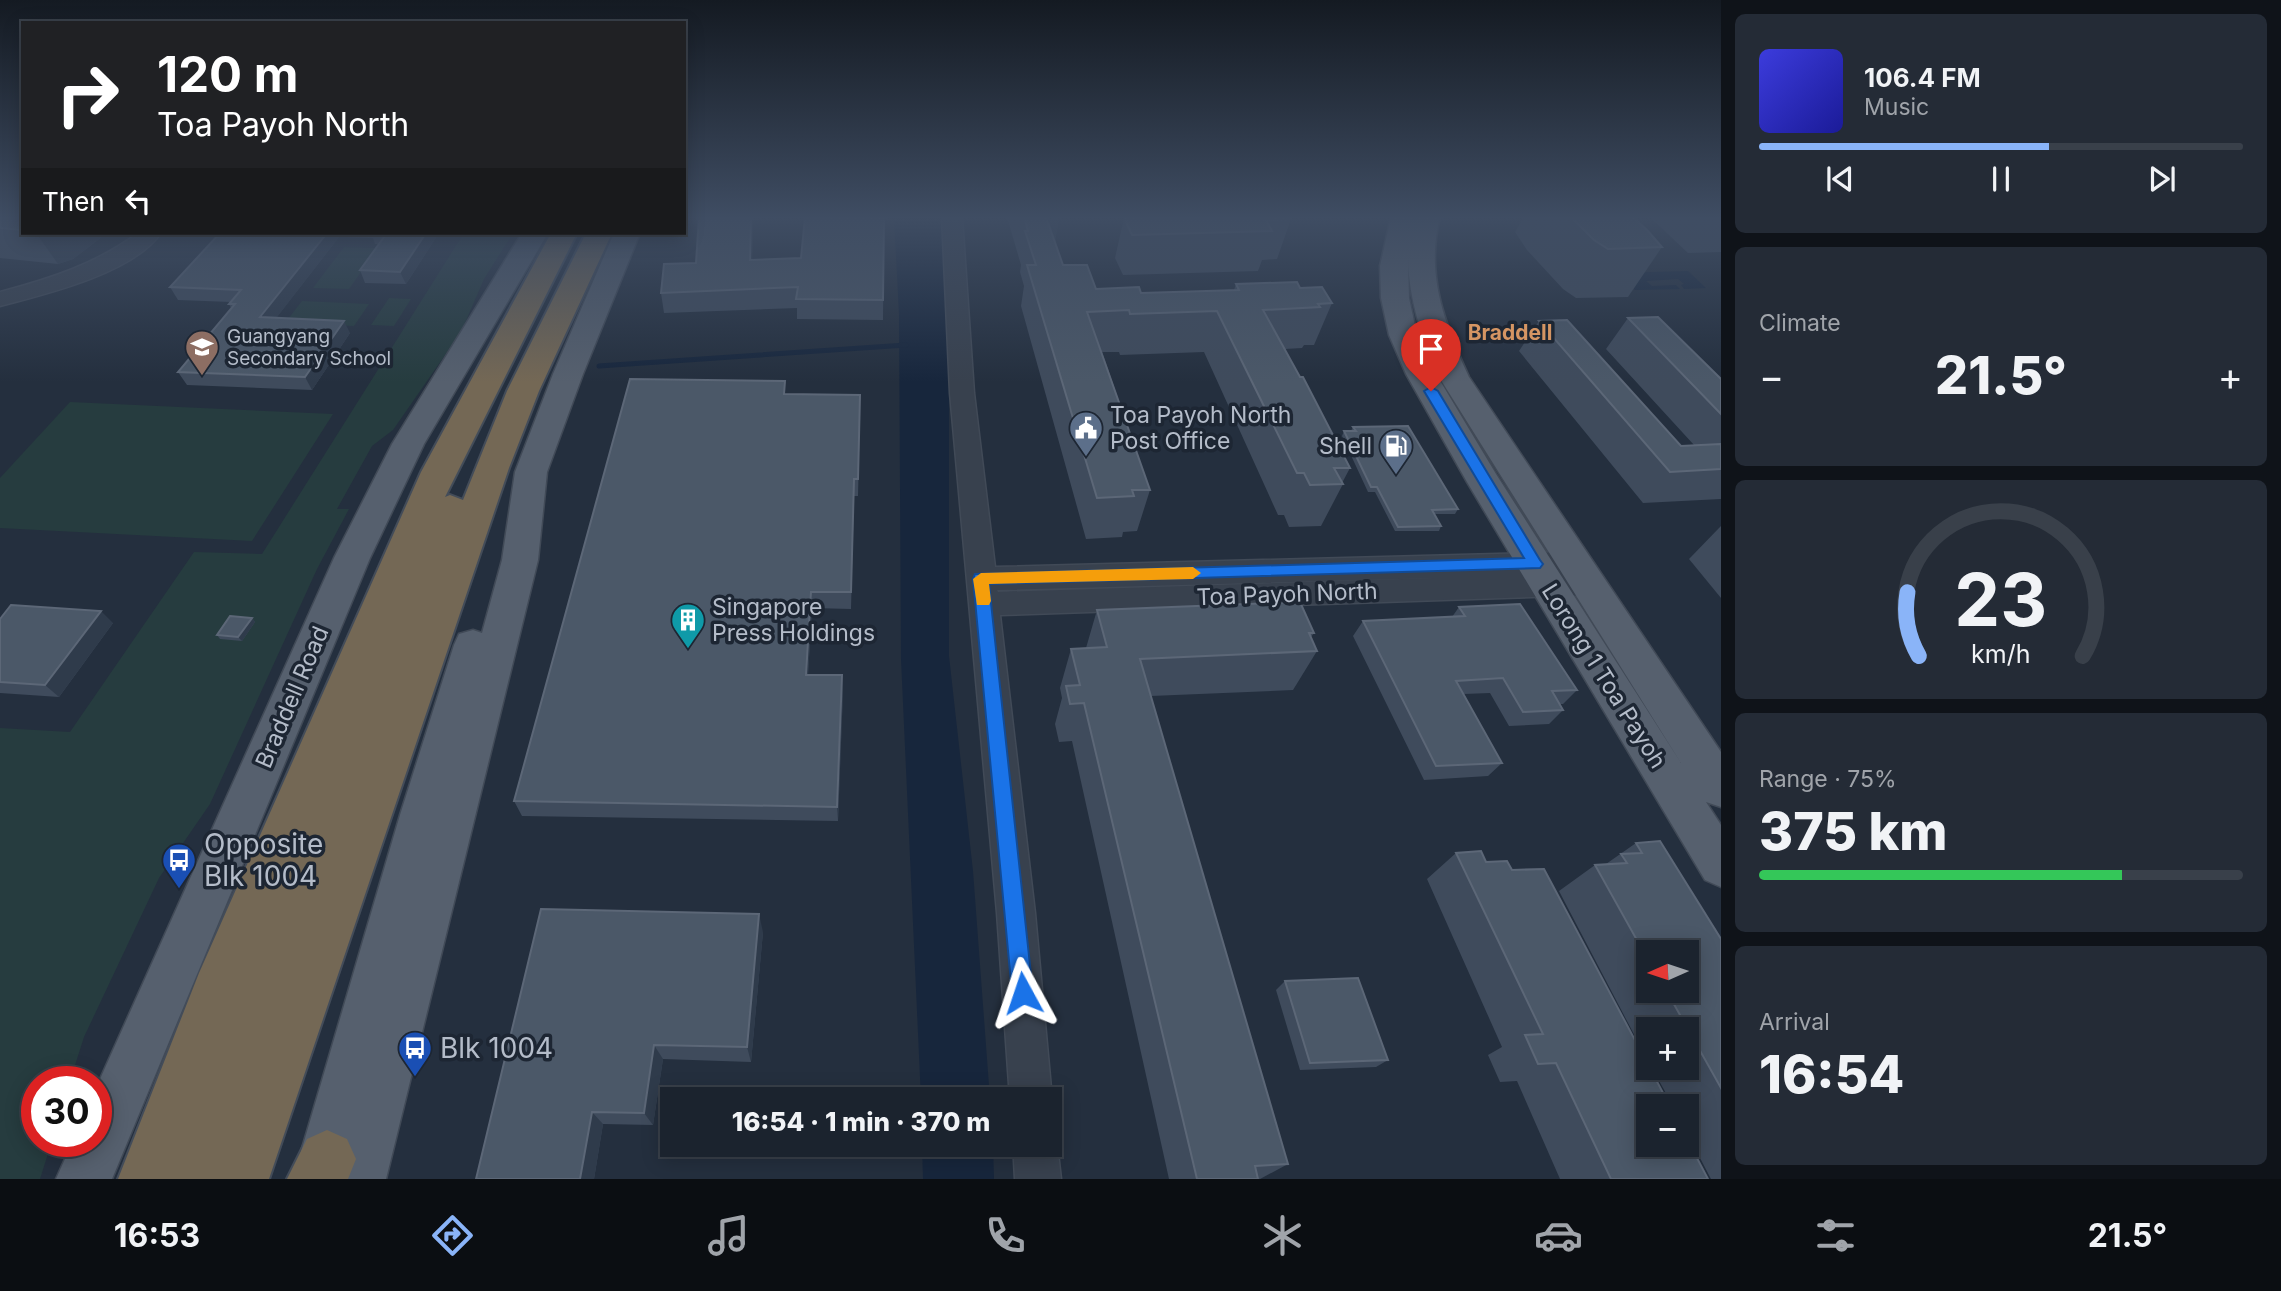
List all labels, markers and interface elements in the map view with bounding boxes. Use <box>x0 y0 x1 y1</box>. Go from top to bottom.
text: 120 m <box>157 45 298 104</box>
icon: right <box>42 49 133 140</box>
text: 106.4 FM <box>1864 62 1981 93</box>
text: Music <box>1864 93 1929 121</box>
text: Toa Payoh North <box>157 105 409 144</box>
icon: previous <box>1821 160 1859 198</box>
icon: pause <box>1982 160 2020 198</box>
icon: next <box>2143 160 2181 198</box>
icon: left <box>119 182 157 220</box>
text: Then <box>42 186 105 217</box>
text: Climate <box>1759 309 1841 337</box>
pin <box>1401 319 1461 391</box>
district label: Braddell <box>1468 320 1552 345</box>
place label: Guangyang Secondary School <box>227 325 391 370</box>
school or university icon: Guangyang Secondary School <box>183 328 221 377</box>
icon: arrive <box>1412 330 1450 368</box>
text: 21.5° <box>1935 344 2067 407</box>
text: − <box>1759 353 1784 399</box>
text: + <box>2218 353 2243 399</box>
place label: Toa Payoh North Post Office <box>1110 401 1291 455</box>
public building icon: Toa Payoh North Post Office <box>1067 409 1105 458</box>
fuel station icon: Shell <box>1377 427 1415 476</box>
place label: Shell <box>1319 432 1372 460</box>
text: 23 <box>1955 555 2047 644</box>
street label: Toa Payoh North <box>1196 577 1378 611</box>
street label: Lorong 1 Toa Payoh <box>1536 579 1672 773</box>
place label: Singapore Press Holdings <box>712 593 875 647</box>
building icon: Singapore Press Holdings <box>669 601 707 650</box>
street label: Braddell Road <box>250 622 334 772</box>
text: km/h <box>1971 638 2031 668</box>
text: Range · 75% <box>1759 765 1897 793</box>
text: 375 km <box>1759 800 1948 863</box>
place label: Opposite Blk 1004 <box>204 827 323 893</box>
bus stop icon: Opposite Blk 1004 <box>160 841 198 890</box>
north arrow <box>1636 940 1699 1003</box>
map controls <box>1636 940 1699 1157</box>
position arrow <box>986 956 1060 1030</box>
text: Arrival <box>1759 1008 1830 1036</box>
button: + <box>1636 1017 1699 1080</box>
bus stop icon: Blk 1004 <box>396 1029 434 1078</box>
place label: Blk 1004 <box>440 1031 553 1065</box>
text: 16:54 <box>1759 1043 1904 1106</box>
speed limit sign: 30 <box>21 1066 112 1157</box>
button: − <box>1636 1094 1699 1157</box>
text: 16:54 · 1 min · 370 m <box>732 1106 990 1137</box>
icon: directions <box>428 1211 477 1260</box>
icon: music <box>704 1211 753 1260</box>
icon: phone <box>981 1211 1030 1260</box>
icon: climate <box>1258 1211 1307 1260</box>
icon: car <box>1534 1211 1583 1260</box>
icon: filters <box>1811 1211 1860 1260</box>
text: 16:53 <box>114 1216 200 1255</box>
text: 21.5° <box>2088 1216 2167 1255</box>

